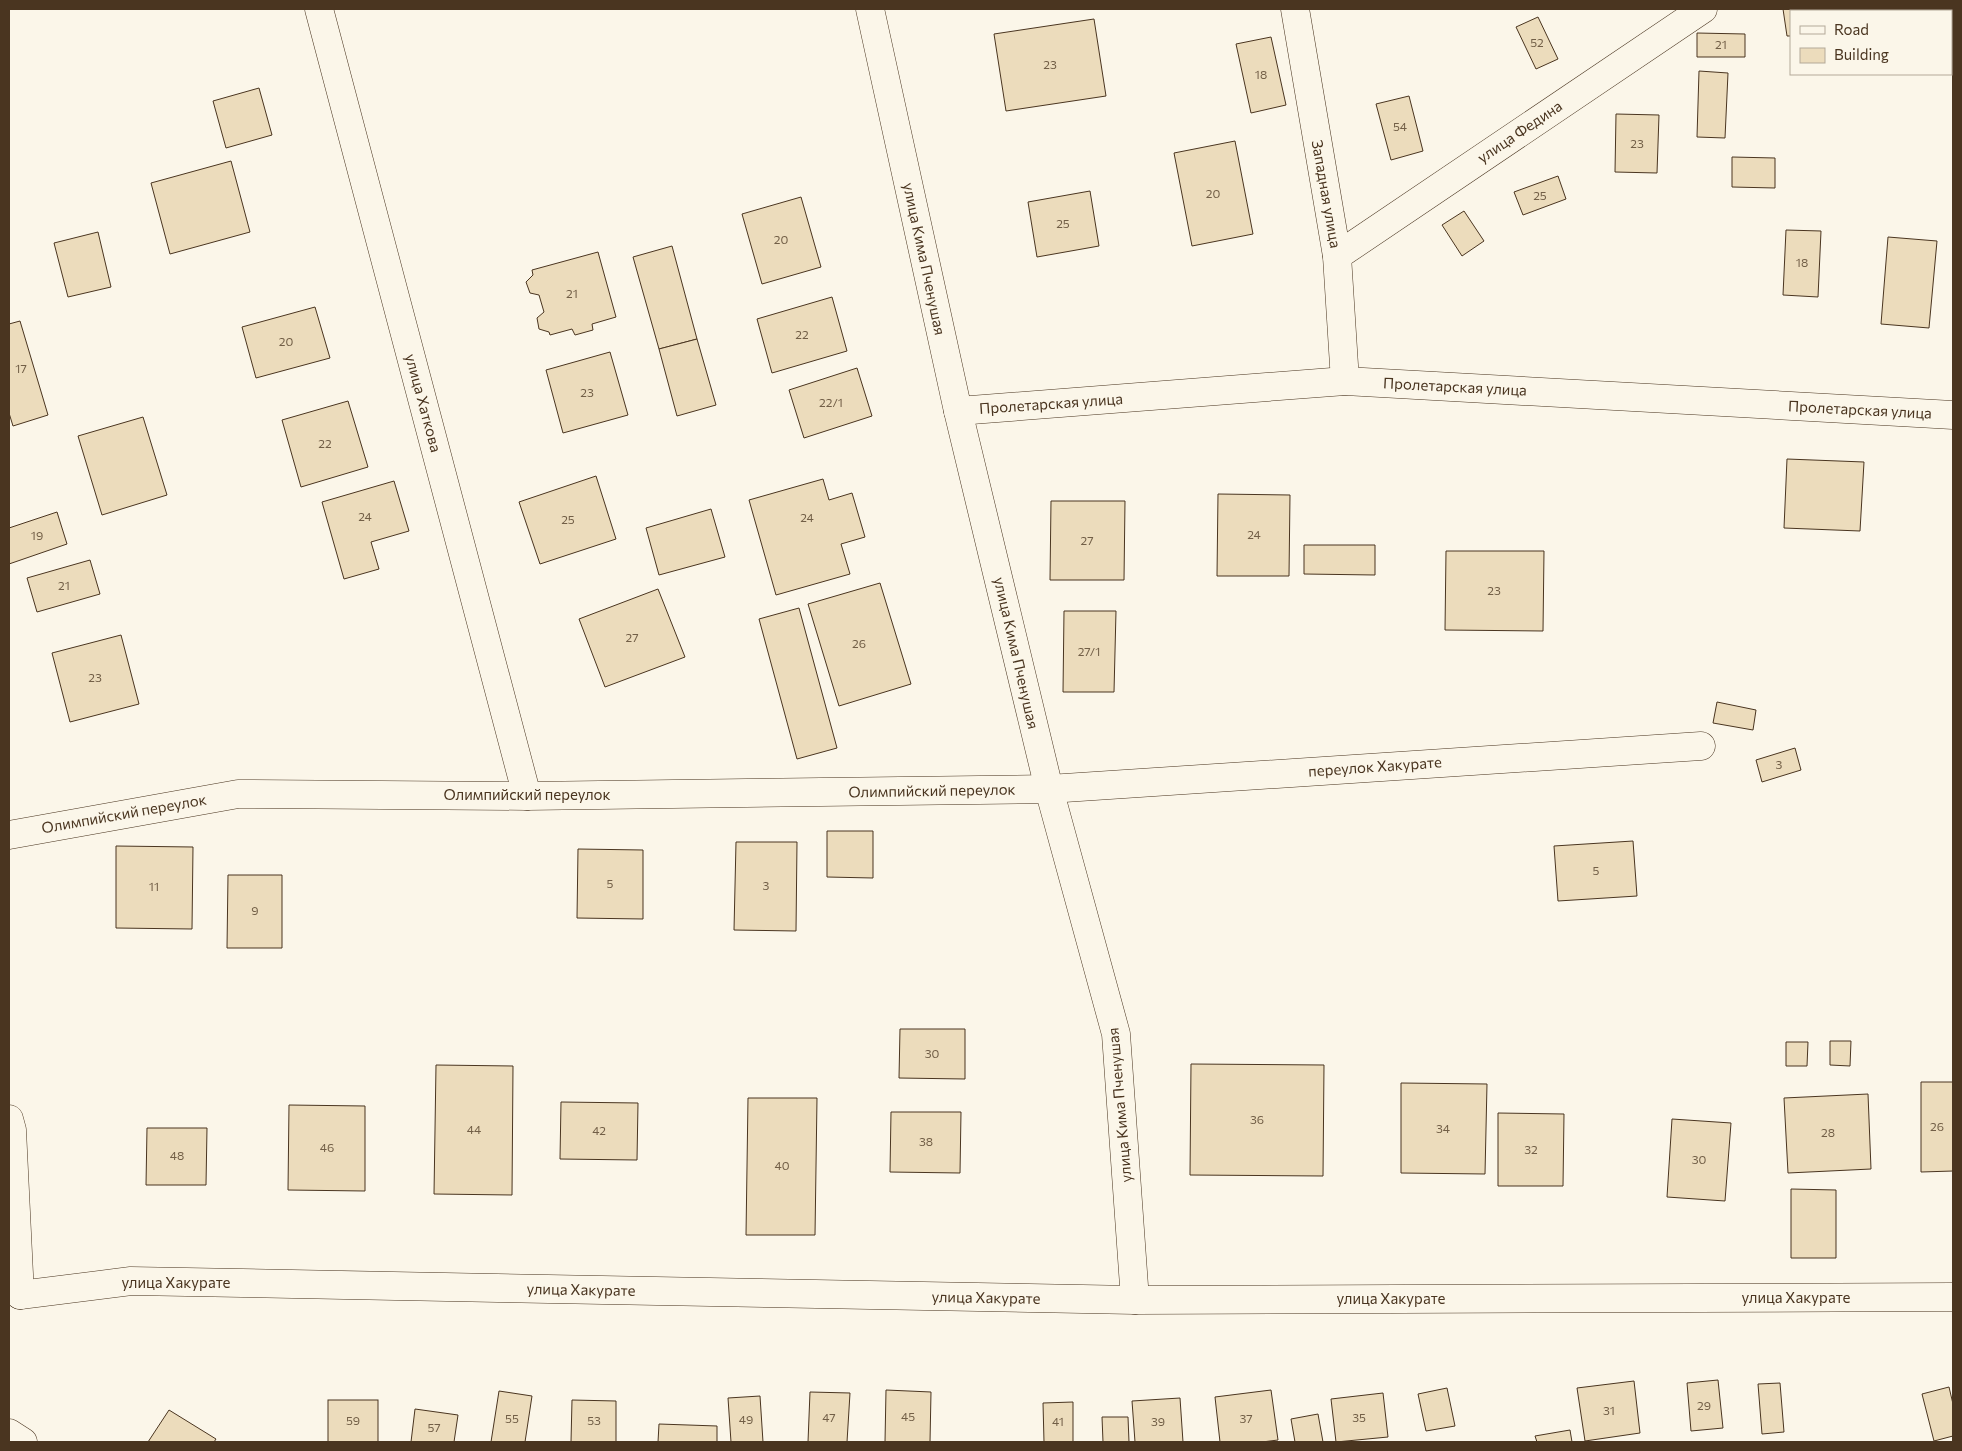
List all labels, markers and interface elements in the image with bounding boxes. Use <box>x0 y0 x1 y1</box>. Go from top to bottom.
legend <box>1790 10 1952 75</box>
text: Road <box>1834 20 1869 38</box>
house number: 52 <box>1530 35 1544 49</box>
house number: 21 <box>1715 37 1727 51</box>
text: Building <box>1834 45 1889 63</box>
house number: 23 <box>1043 57 1057 71</box>
house number: 18 <box>1255 67 1267 81</box>
street label: улица Федина <box>1474 96 1565 166</box>
house number: 54 <box>1393 119 1407 133</box>
house number: 23 <box>1630 136 1644 150</box>
street label: Западная улица <box>1309 138 1345 249</box>
street label: улица Кима Пченушая <box>900 181 950 337</box>
house number: 20 <box>1206 186 1220 200</box>
house number: 25 <box>1533 188 1547 202</box>
house number: 25 <box>1056 216 1070 230</box>
house number: 20 <box>774 232 788 246</box>
house number: 18 <box>1796 255 1808 269</box>
house number: 21 <box>566 286 578 300</box>
house number: 22 <box>795 327 809 341</box>
house number: 20 <box>279 334 293 348</box>
street label: улица Хаткова <box>402 351 446 454</box>
house number: 17 <box>15 361 27 375</box>
street label: Пролетарская улица <box>1383 373 1527 399</box>
house number: 23 <box>580 385 594 399</box>
street label: Пролетарская улица <box>978 389 1123 417</box>
house number: 22/1 <box>819 395 843 409</box>
street label: Пролетарская улица <box>1788 396 1932 422</box>
house number: 22 <box>318 436 332 450</box>
house number: 24 <box>358 509 372 523</box>
house number: 24 <box>800 510 814 524</box>
house number: 25 <box>561 512 575 526</box>
house number: 24 <box>1247 527 1261 541</box>
house number: 19 <box>31 528 43 542</box>
house number: 27 <box>1081 533 1093 547</box>
street label: улица Кима Пченушая <box>991 575 1043 731</box>
house number: 21 <box>58 578 70 592</box>
house number: 23 <box>1487 583 1501 597</box>
house number: 27 <box>626 630 638 644</box>
house number: 26 <box>852 636 866 650</box>
house number: 27/1 <box>1078 644 1100 658</box>
house number: 23 <box>88 670 102 684</box>
street label: переулок Хакурате <box>1308 752 1442 780</box>
house number: 3 <box>1776 757 1783 771</box>
street label: Олимпийский переулок <box>848 780 1016 800</box>
street label: Олимпийский переулок <box>443 785 611 803</box>
street label: Олимпийский переулок <box>40 790 208 836</box>
house number: 5 <box>1593 863 1600 877</box>
house number: 5 <box>607 876 614 890</box>
house number: 3 <box>763 878 770 892</box>
house number: 11 <box>149 879 159 893</box>
house number: 9 <box>251 903 259 917</box>
street label: улица Кима Пченушая <box>1103 1027 1135 1183</box>
house number: 30 <box>925 1046 940 1060</box>
house number: 36 <box>1250 1112 1264 1126</box>
house number: 26 <box>1930 1119 1944 1133</box>
house number: 34 <box>1436 1121 1450 1135</box>
house number: 44 <box>467 1122 481 1136</box>
house number: 42 <box>592 1123 606 1137</box>
house number: 28 <box>1821 1125 1835 1139</box>
house number: 38 <box>919 1134 933 1148</box>
house number: 46 <box>320 1140 334 1154</box>
house number: 32 <box>1524 1142 1538 1156</box>
house number: 48 <box>170 1148 184 1162</box>
house number: 30 <box>1692 1152 1707 1166</box>
house number: 40 <box>774 1158 790 1172</box>
street label: улица Хакурате <box>121 1273 231 1291</box>
street label: улица Хакурате <box>526 1279 636 1299</box>
street label: улица Хакурате <box>931 1287 1041 1307</box>
street label: улица Хакурате <box>1741 1288 1851 1306</box>
street label: улица Хакурате <box>1336 1289 1446 1307</box>
house number: 29 <box>1697 1398 1711 1412</box>
house number: 31 <box>1603 1403 1615 1417</box>
house number: 45 <box>901 1409 915 1423</box>
house number: 47 <box>822 1410 836 1424</box>
house number: 35 <box>1352 1410 1366 1424</box>
house number: 55 <box>505 1411 519 1425</box>
house number: 37 <box>1239 1411 1253 1425</box>
house number: 49 <box>739 1412 753 1426</box>
house number: 59 <box>346 1413 360 1427</box>
house number: 53 <box>587 1413 601 1427</box>
house number: 41 <box>1052 1414 1064 1428</box>
house number: 39 <box>1151 1414 1165 1428</box>
house number: 57 <box>427 1420 441 1434</box>

